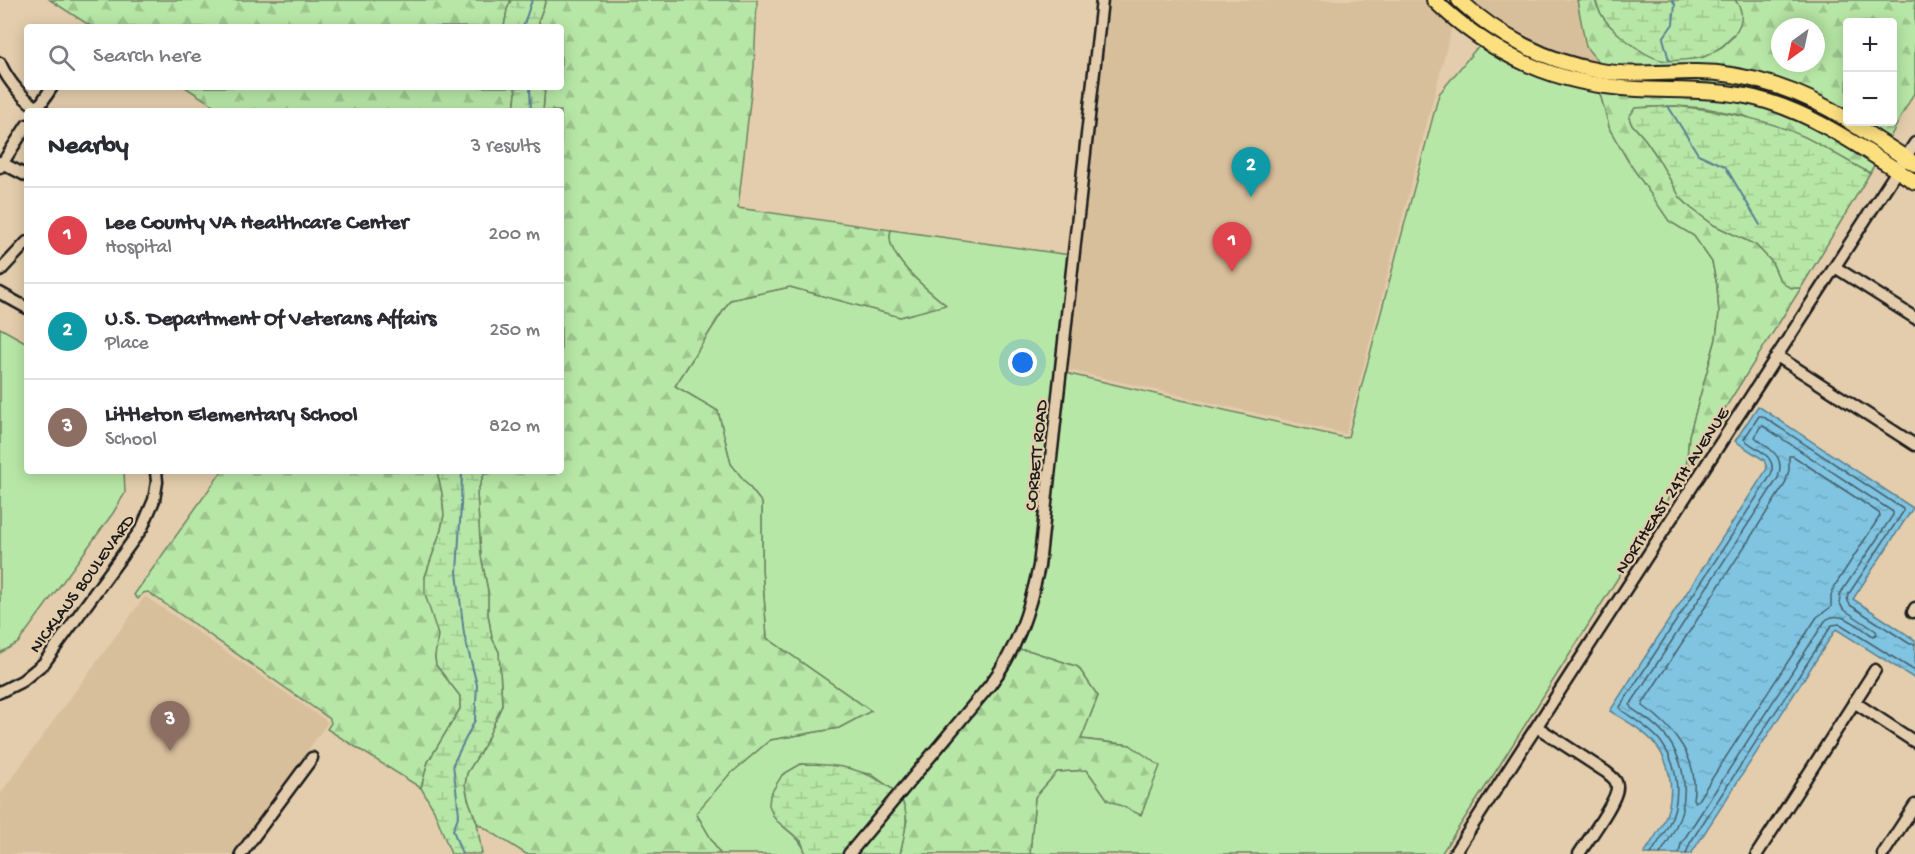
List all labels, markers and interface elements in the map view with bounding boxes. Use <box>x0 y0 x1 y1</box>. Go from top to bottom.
north arrow <box>1771 18 1825 72</box>
map controls <box>1843 18 1897 126</box>
button: + <box>1843 18 1897 72</box>
search box <box>24 24 564 90</box>
icon: search <box>45 41 78 74</box>
text: Search here <box>93 44 201 70</box>
button: − <box>1843 72 1897 126</box>
text: Nearby <box>48 132 129 163</box>
text: 3 results <box>471 136 540 159</box>
pin: 2 <box>1232 148 1270 197</box>
text: Lee County VA Healthcare Center <box>105 211 408 237</box>
pin: 1 <box>1212 222 1252 272</box>
text: 1 <box>63 224 72 247</box>
text: 200 m <box>489 224 540 247</box>
text: Hospital <box>105 237 172 260</box>
text: U.S. Department Of Veterans Affairs <box>105 307 436 333</box>
text: 2 <box>63 320 72 343</box>
text: 250 m <box>489 320 540 343</box>
text: Place <box>105 333 149 356</box>
your location <box>1008 348 1037 377</box>
street label: CORBETT ROAD <box>1021 399 1054 512</box>
text: Littleton Elementary School <box>105 403 358 429</box>
street label: NORTHEAST 24TH AVENUE <box>1611 403 1735 579</box>
text: 3 <box>62 416 73 439</box>
text: 820 m <box>489 416 540 439</box>
text: School <box>105 429 157 452</box>
street label: NICKLAUS BOULEVARD <box>26 511 140 658</box>
pin: 3 <box>150 702 190 751</box>

